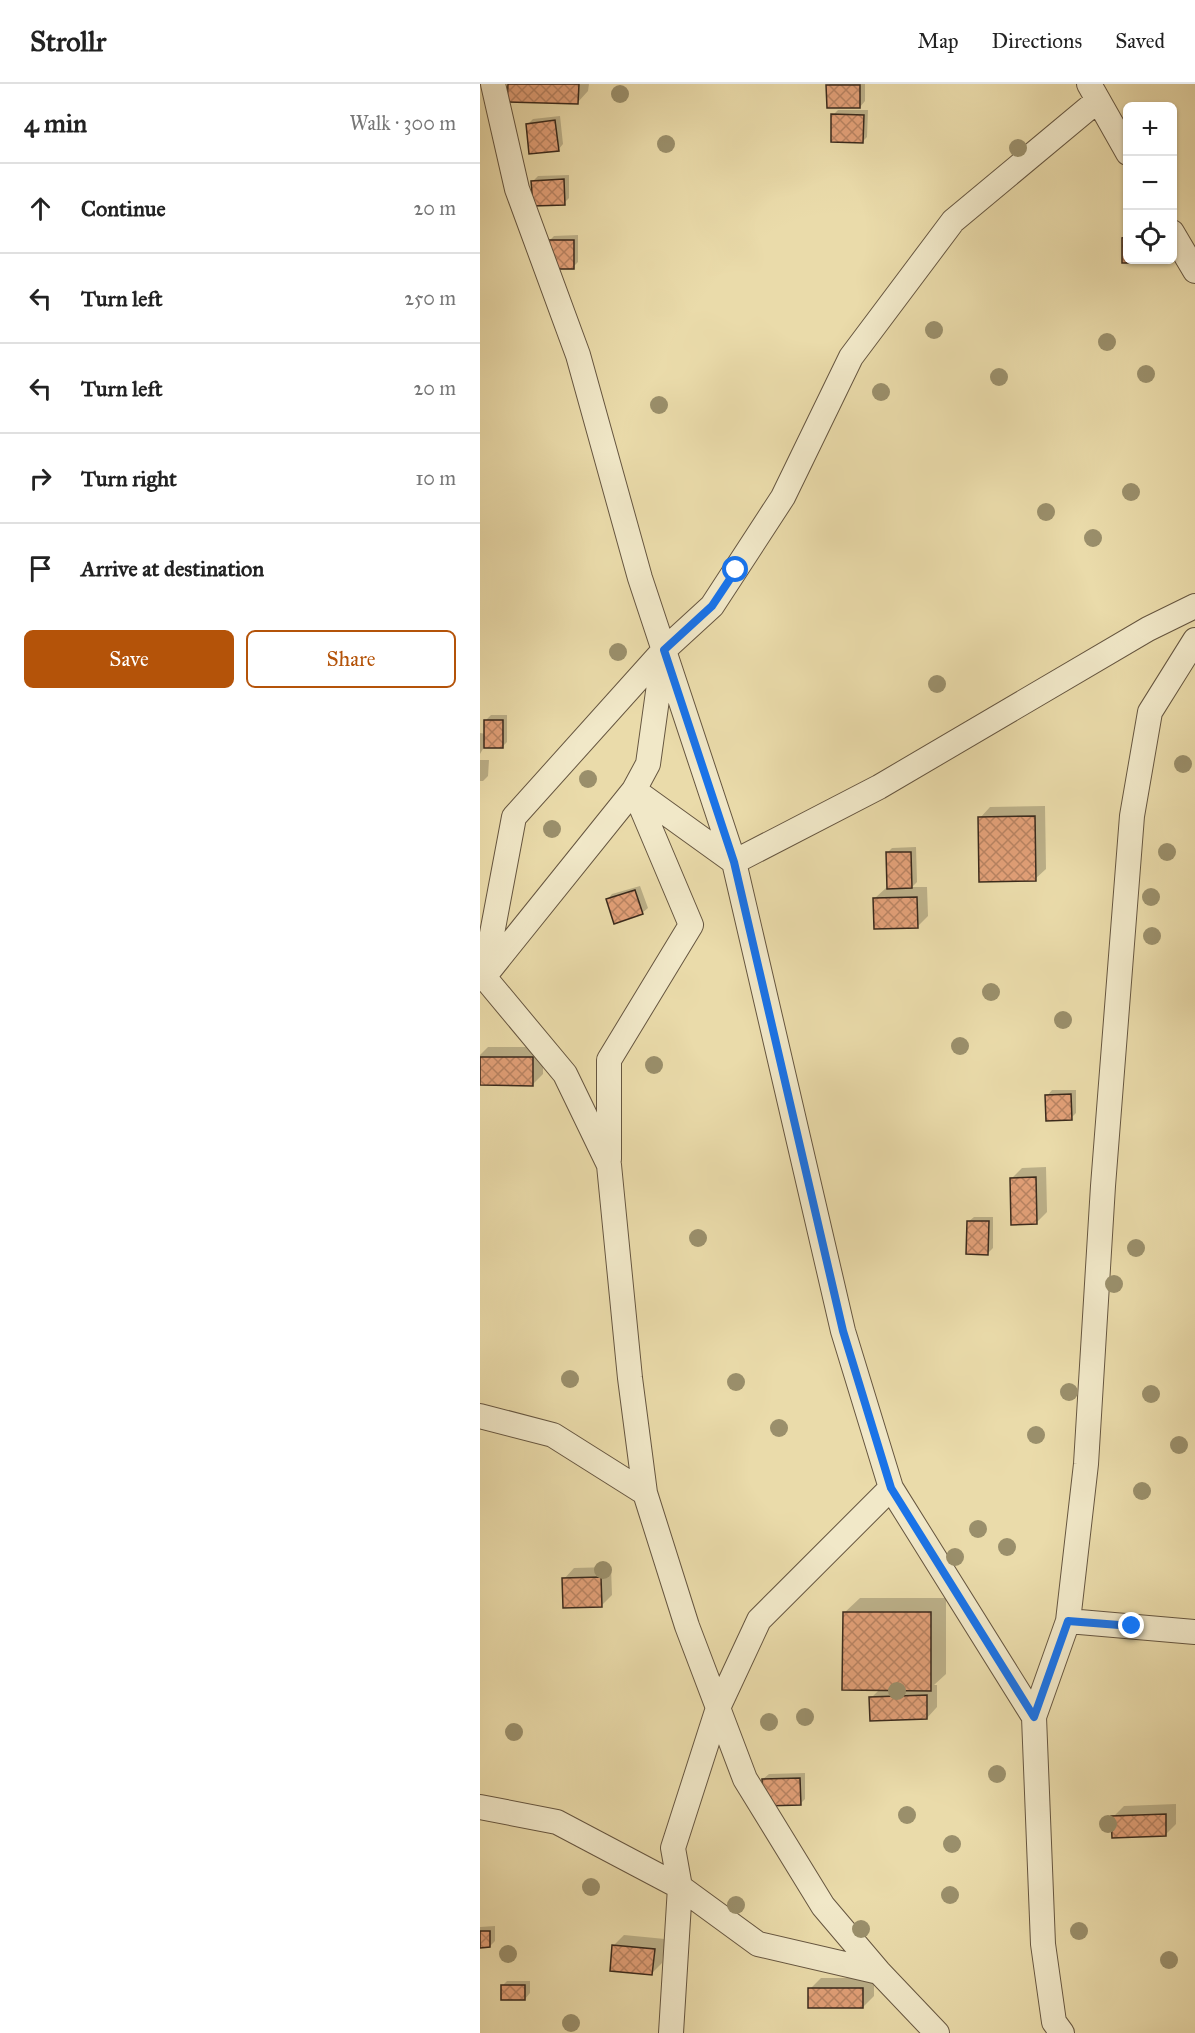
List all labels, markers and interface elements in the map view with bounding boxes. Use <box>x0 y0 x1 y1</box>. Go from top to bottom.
text: Strollr <box>30 24 106 59</box>
text: Map <box>918 28 959 54</box>
text: Directions <box>992 28 1082 54</box>
text: Saved <box>1115 28 1165 54</box>
map controls <box>1123 102 1177 264</box>
button: + <box>1123 102 1177 156</box>
text: 4 min <box>24 107 87 139</box>
text: Walk · 300 m <box>349 111 456 135</box>
button: − <box>1123 156 1177 210</box>
icon: ahead <box>24 192 57 225</box>
text: Continue <box>81 195 166 222</box>
text: 20 m <box>413 196 456 220</box>
button: locate <box>1123 210 1177 264</box>
icon: left <box>24 282 57 315</box>
text: Turn left <box>81 285 163 312</box>
text: 250 m <box>404 286 456 310</box>
icon: left <box>24 372 57 405</box>
text: Turn left <box>81 375 163 402</box>
text: 20 m <box>413 376 456 400</box>
icon: right <box>24 462 57 495</box>
text: Turn right <box>81 465 177 492</box>
text: 10 m <box>415 466 456 490</box>
icon: arrive <box>24 552 57 585</box>
text: Arrive at destination <box>81 555 264 582</box>
route start <box>722 556 748 582</box>
button: Save <box>24 630 234 688</box>
button: Share <box>246 630 456 688</box>
route end <box>1118 1612 1144 1638</box>

